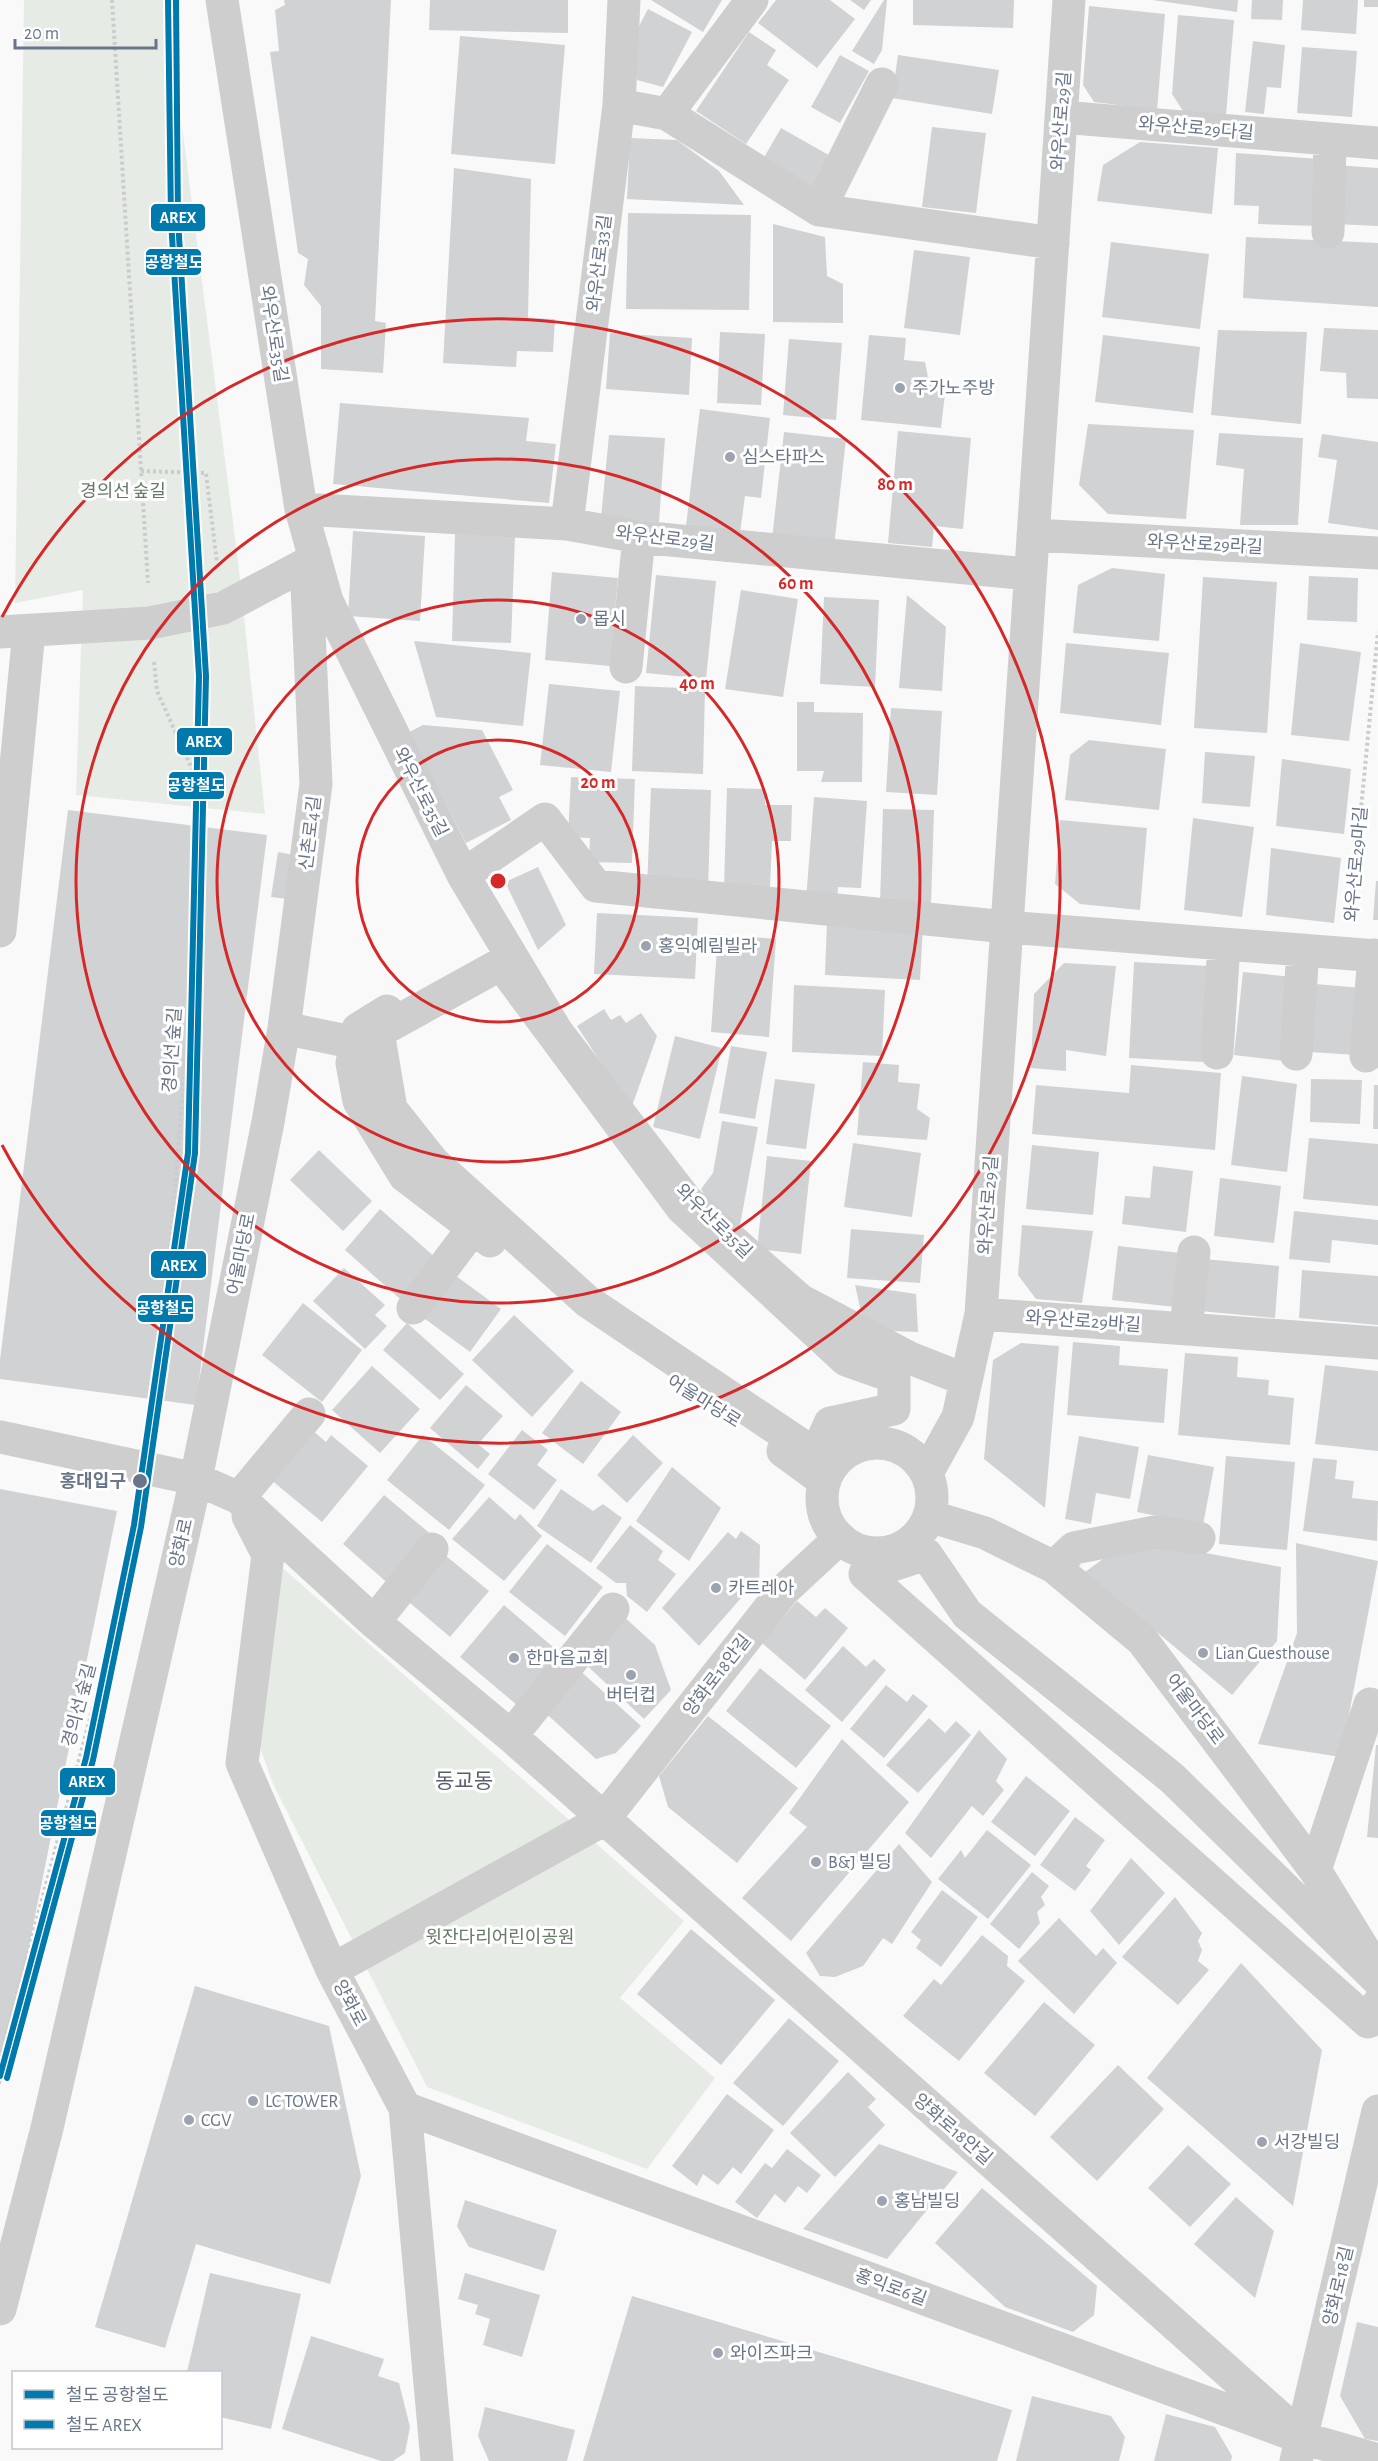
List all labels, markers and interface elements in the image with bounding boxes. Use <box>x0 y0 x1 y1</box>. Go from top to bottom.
scale bar <box>15 12 156 50</box>
text: 20 m <box>24 25 59 43</box>
street label: 와우산로29길 <box>1049 71 1074 171</box>
street label: 와우산로29다길 <box>1137 114 1255 143</box>
line badge: AREX <box>150 203 206 232</box>
text: AREX <box>159 210 197 226</box>
street label: 와우산로33길 <box>584 213 615 313</box>
line badge: 공항철도 <box>145 248 202 276</box>
text: 공항철도 <box>145 253 203 271</box>
street label: 와우산로35길 <box>256 284 291 384</box>
place label: 주가노주방 <box>912 378 995 398</box>
marker: 주가노주방 <box>893 381 907 395</box>
place label: 심스타파스 <box>742 447 825 467</box>
marker: 심스타파스 <box>723 450 737 464</box>
text: 80 m <box>877 476 913 494</box>
park label: 경의선 숲길 <box>80 481 166 501</box>
street label: 와우산로29길 <box>614 523 715 554</box>
street label: 와우산로29라길 <box>1147 532 1263 557</box>
text: 60 m <box>778 575 814 593</box>
place label: 몹시 <box>593 609 626 629</box>
marker: 몹시 <box>574 612 588 626</box>
text: 40 m <box>679 675 715 693</box>
line badge: AREX <box>176 727 233 756</box>
text: AREX <box>185 734 223 750</box>
street label: 와우산로35길 <box>390 744 451 840</box>
line badge: 공항철도 <box>168 771 225 800</box>
text: 20 m <box>580 774 616 792</box>
text: 공항철도 <box>167 776 225 794</box>
street label: 신촌로4길 <box>297 795 324 871</box>
street label: 와우산로29마길 <box>1342 805 1371 923</box>
centre of rings <box>488 871 508 891</box>
place label: 홍익예림빌라 <box>658 936 758 956</box>
marker: 홍익예림빌라 <box>639 939 653 953</box>
street label: 경의선 숲길 <box>159 1007 185 1093</box>
street label: 와우산로29길 <box>976 1155 1001 1255</box>
street label: 와우산로35길 <box>672 1181 755 1262</box>
street label: 어울마당로 <box>223 1211 259 1297</box>
line badge: AREX <box>150 1250 207 1279</box>
text: AREX <box>160 1258 198 1274</box>
line badge: 공항철도 <box>137 1294 194 1323</box>
text: 공항철도 <box>136 1299 194 1317</box>
street label: 와우산로29바길 <box>1024 1308 1141 1335</box>
street label: 어울마당로 <box>664 1371 744 1431</box>
place label: 홍대입구 <box>60 1472 126 1491</box>
marker: 홍대입구 <box>131 1472 149 1490</box>
street label: 양화로 <box>167 1517 196 1569</box>
place label: 카트레아 <box>728 1578 795 1598</box>
marker: 카트레아 <box>709 1581 723 1595</box>
street label: 양화로18안길 <box>680 1631 755 1720</box>
place label: Lian Guesthouse <box>1215 1645 1330 1663</box>
marker: Lian Guesthouse <box>1196 1646 1210 1660</box>
place label: 한마음교회 <box>526 1648 609 1668</box>
marker: 한마음교회 <box>507 1651 521 1665</box>
street label: 경의선 숲길 <box>58 1661 100 1749</box>
marker: 버터컵 <box>624 1668 638 1682</box>
street label: 어울마당로 <box>1162 1670 1228 1748</box>
place label: 버터컵 <box>606 1685 656 1705</box>
line badge: AREX <box>59 1767 116 1796</box>
district label: 동교동 <box>435 1771 493 1792</box>
text: AREX <box>68 1774 106 1790</box>
line badge: 공항철도 <box>40 1809 97 1837</box>
text: 공항철도 <box>39 1814 97 1832</box>
place label: B&J 빌딩 <box>828 1853 892 1872</box>
marker: B&J 빌딩 <box>809 1855 823 1869</box>
park label: 윗잔다리어린이공원 <box>425 1927 575 1947</box>
street label: 양화로 <box>330 1977 370 2030</box>
street label: 양화로18안길 <box>910 2090 996 2169</box>
place label: LC TOWER <box>265 2093 338 2111</box>
marker: LC TOWER <box>246 2094 260 2108</box>
place label: CGV <box>201 2112 232 2130</box>
marker: CGV <box>182 2113 196 2127</box>
place label: 서강빌딩 <box>1274 2132 1340 2152</box>
marker: 서강빌딩 <box>1255 2135 1269 2149</box>
place label: 홍남빌딩 <box>894 2191 960 2211</box>
marker: 홍남빌딩 <box>875 2194 889 2208</box>
street label: 양화로18길 <box>1320 2245 1357 2328</box>
street label: 홍익로6길 <box>852 2265 930 2309</box>
place label: 와이즈파크 <box>730 2343 813 2363</box>
marker: 와이즈파크 <box>711 2346 725 2360</box>
legend <box>12 2371 222 2449</box>
text: 철도 공항철도 <box>66 2386 168 2405</box>
text: 철도 AREX <box>66 2416 142 2435</box>

